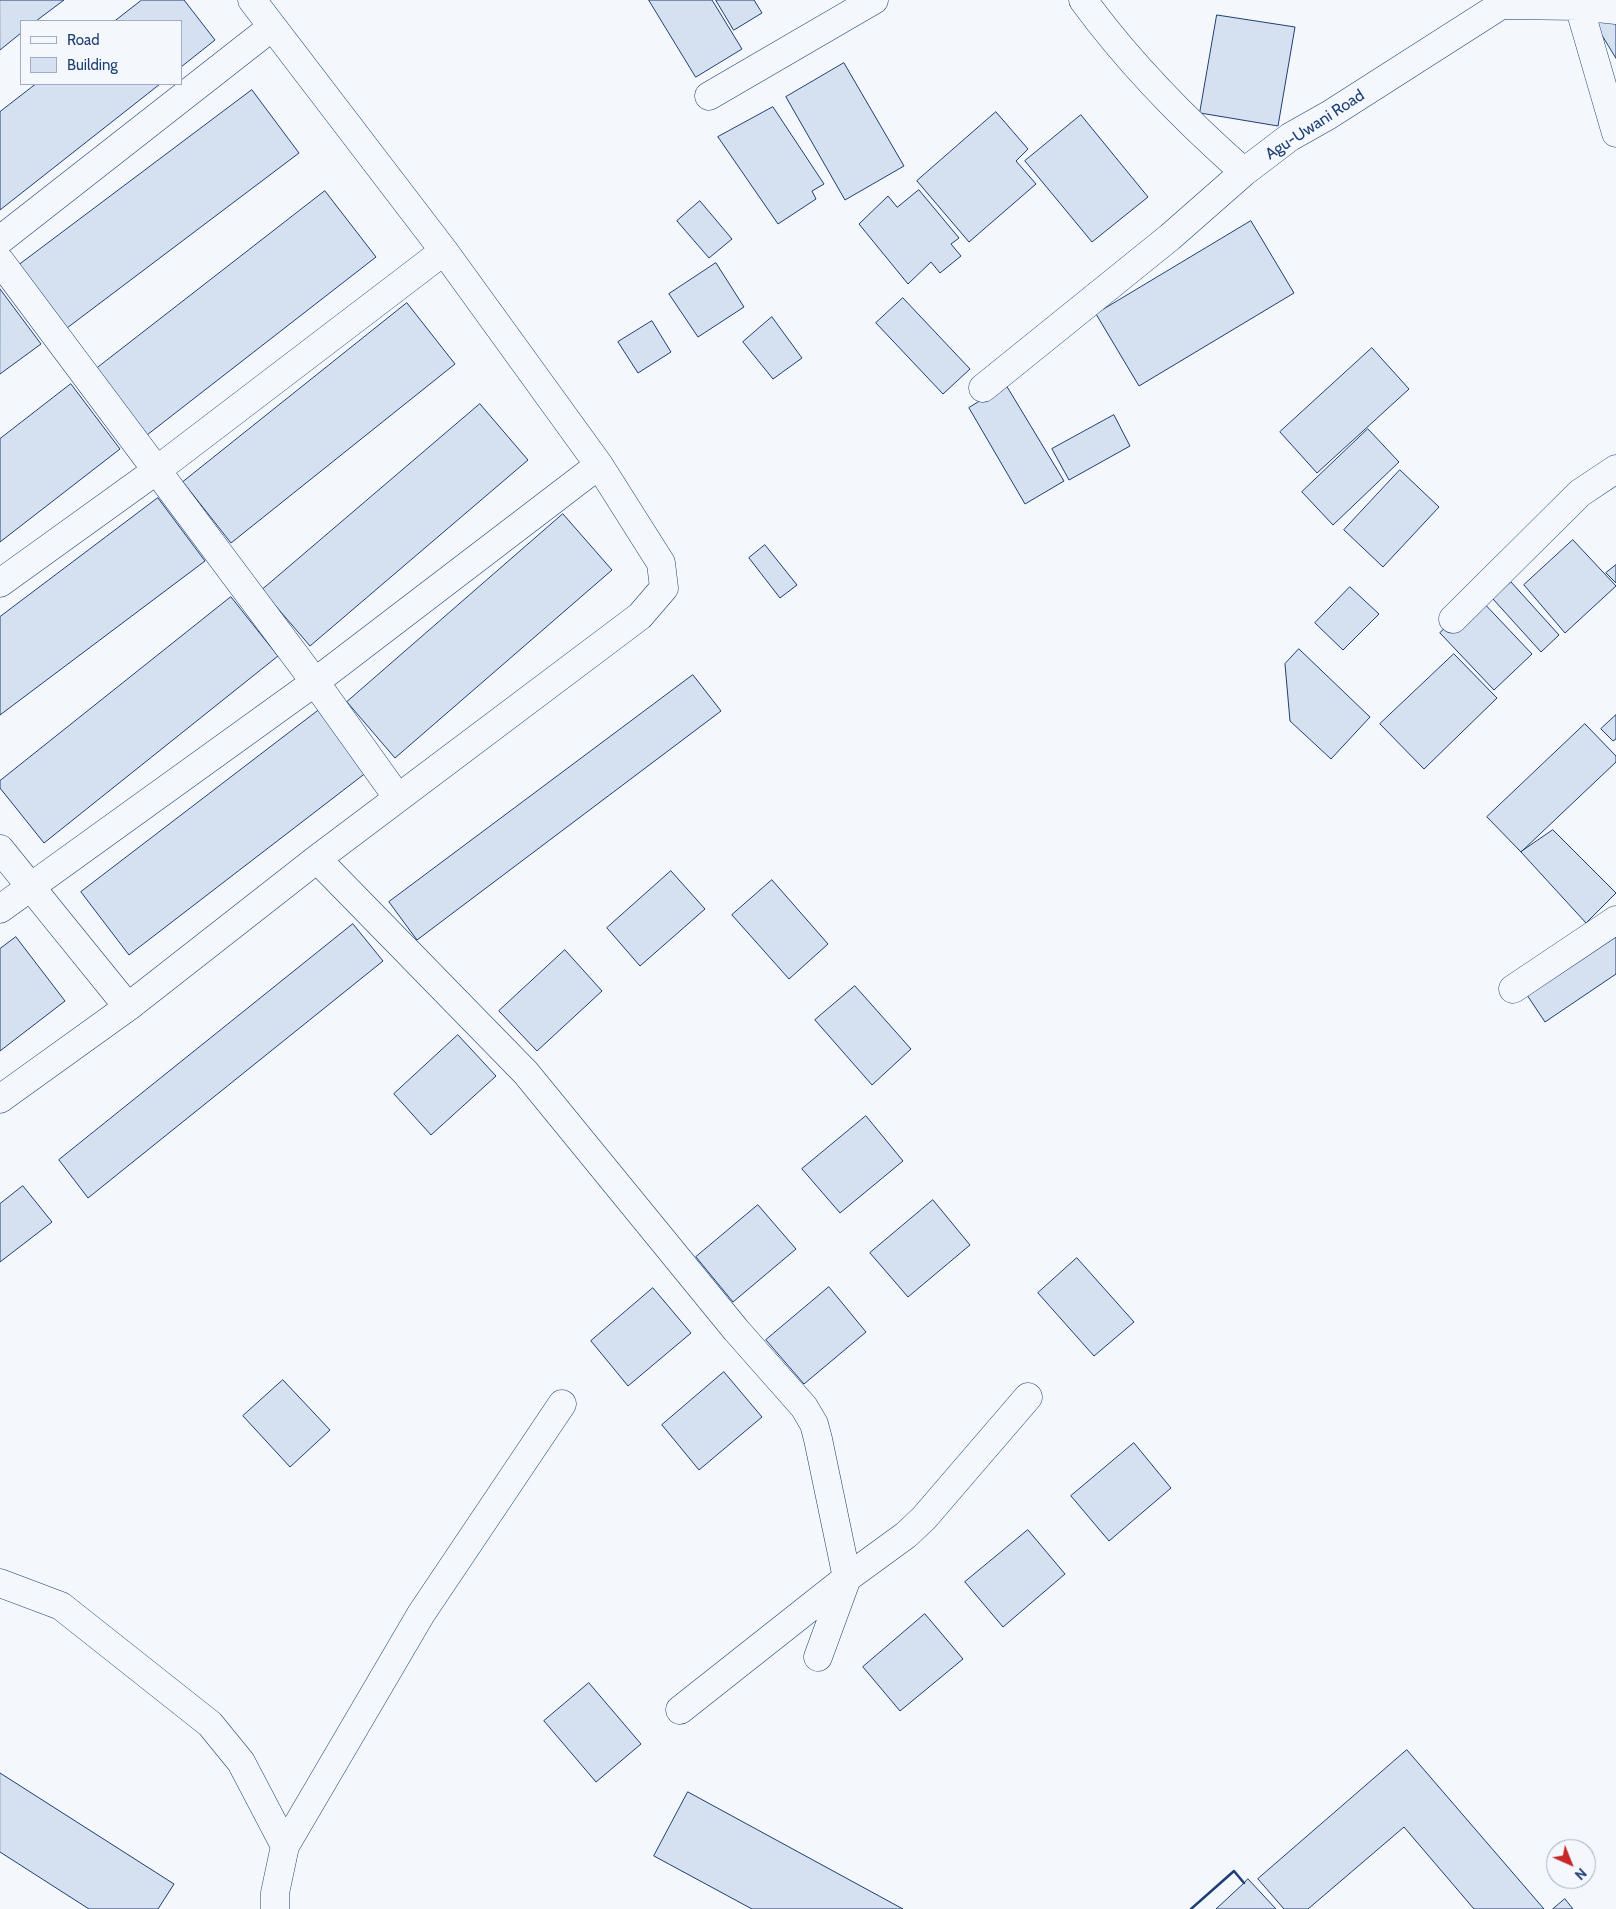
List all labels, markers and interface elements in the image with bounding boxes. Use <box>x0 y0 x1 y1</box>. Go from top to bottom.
legend <box>20 20 182 85</box>
text: Road <box>67 31 100 49</box>
text: Building <box>67 56 118 74</box>
street label: Agu-Uwani Road <box>1262 86 1368 164</box>
north arrow <box>1546 1839 1596 1889</box>
text: N <box>1571 1864 1591 1884</box>

